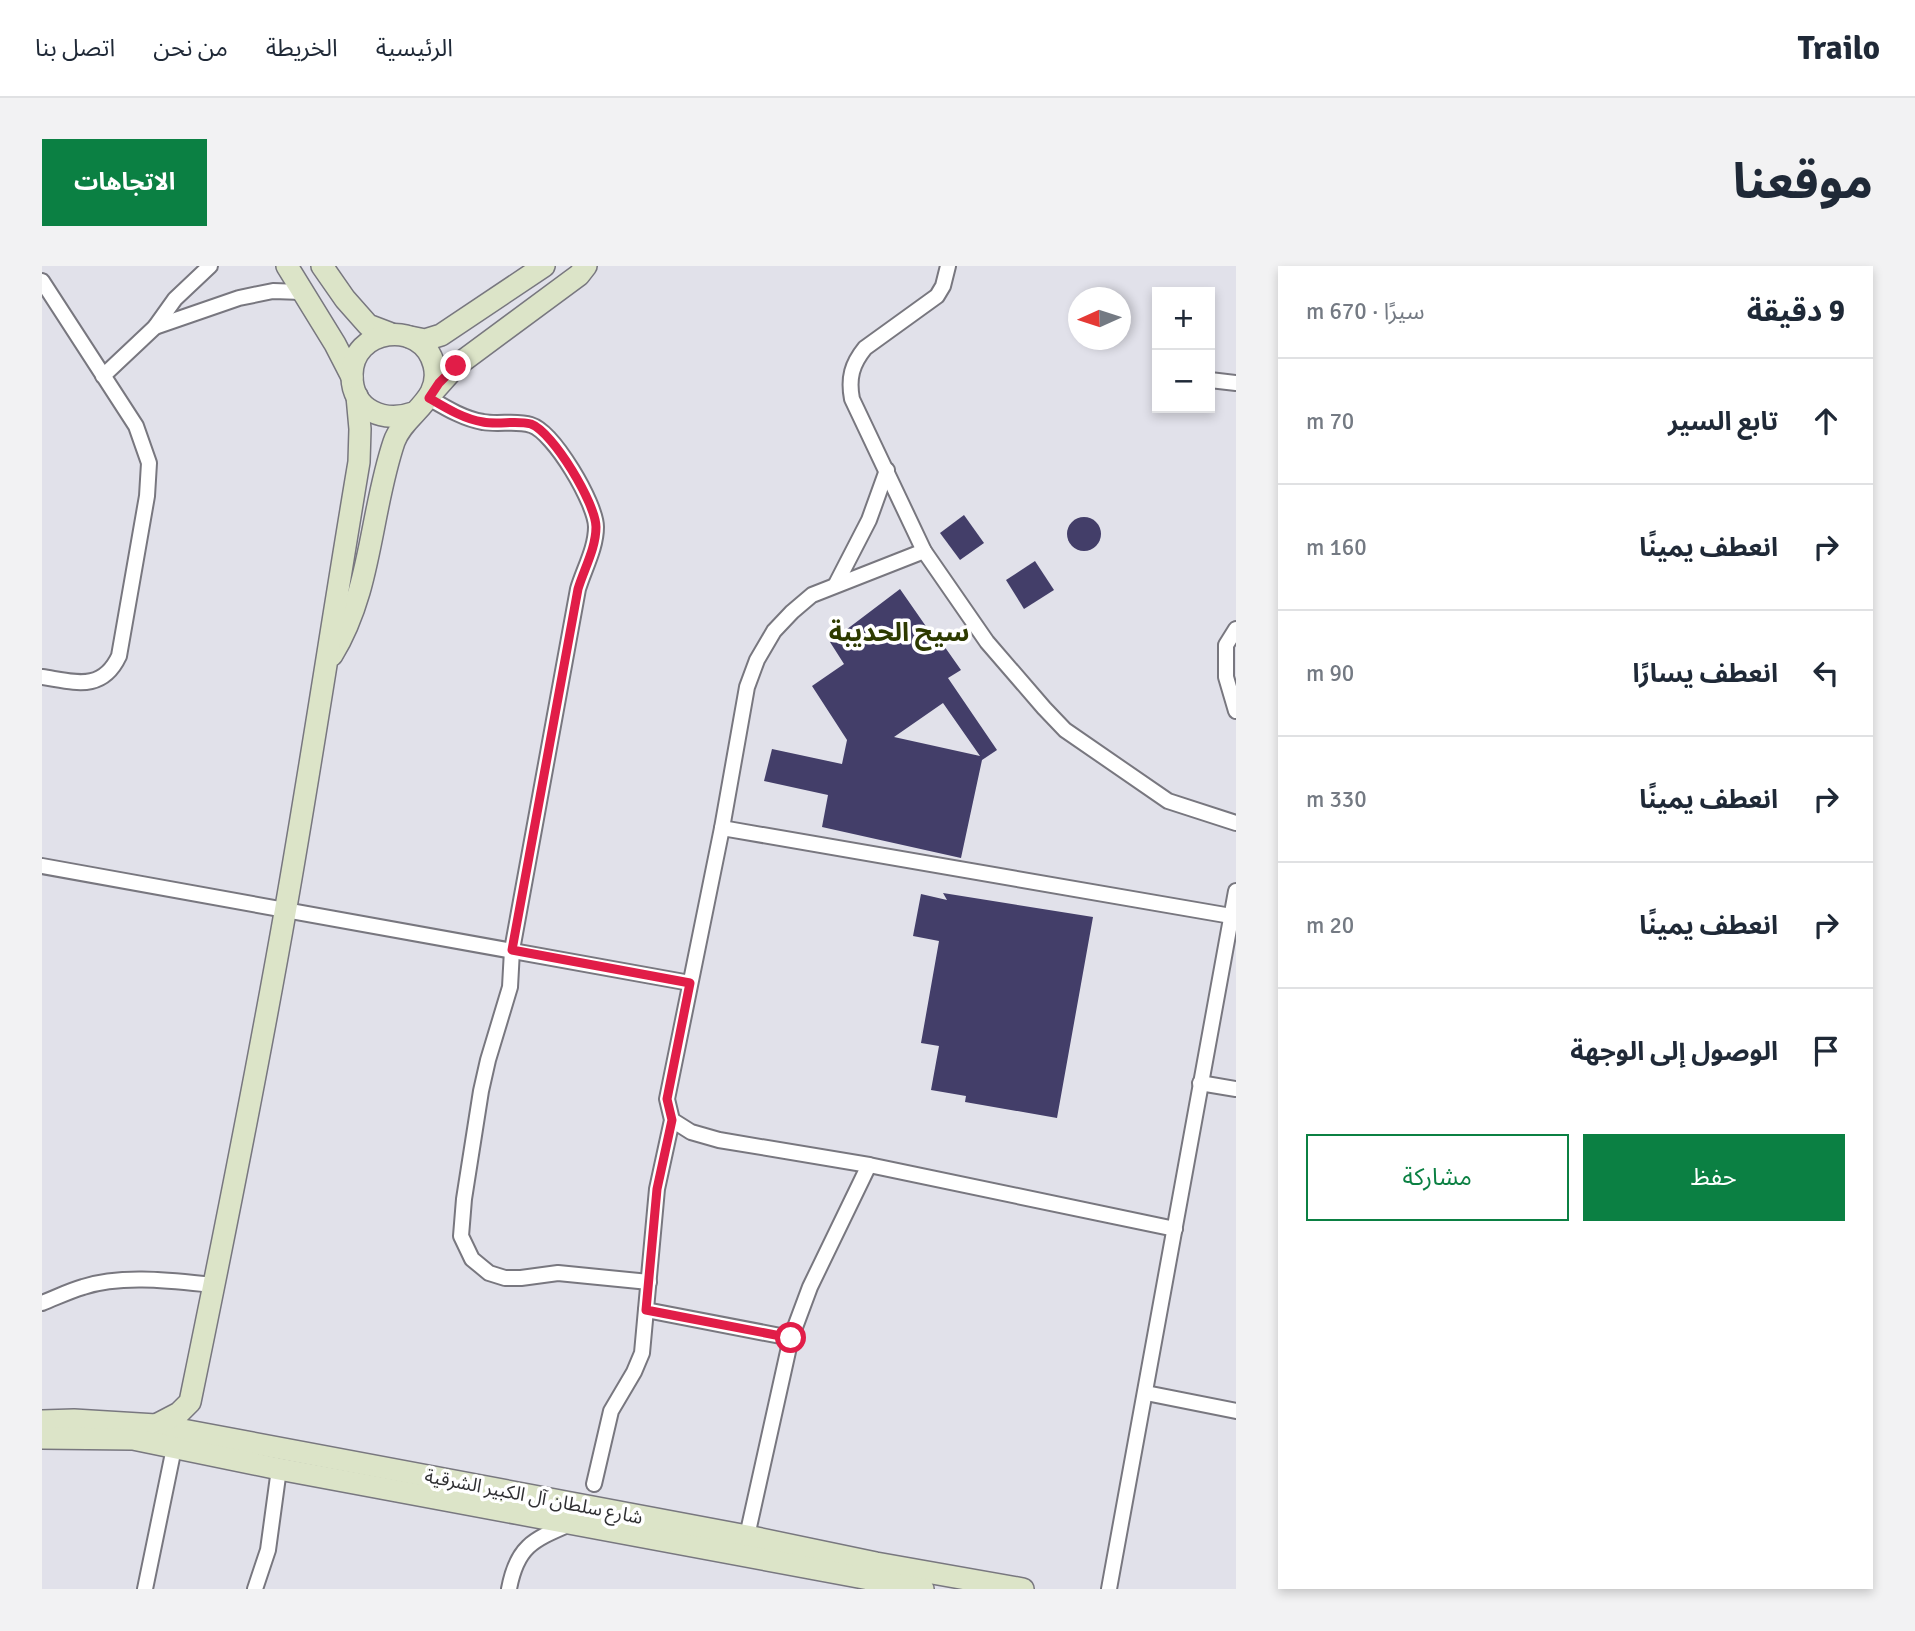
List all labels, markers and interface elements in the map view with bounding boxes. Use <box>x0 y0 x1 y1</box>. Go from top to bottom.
text: Trailo <box>1798 28 1880 69</box>
text: اتصل بنا <box>35 33 115 63</box>
text: من نحن <box>153 33 228 63</box>
text: الخريطة <box>266 33 338 63</box>
text: الرئيسية <box>376 33 453 63</box>
button: الاتجاهات <box>42 139 207 226</box>
text: موقعنا <box>1733 152 1873 212</box>
north arrow <box>1068 287 1131 350</box>
map controls <box>1152 287 1215 413</box>
button: + <box>1152 287 1215 350</box>
text: 9 دقيقة <box>1747 293 1845 330</box>
text: سيرًا · 670 m <box>1306 297 1424 326</box>
route end <box>440 350 471 381</box>
button: − <box>1152 350 1215 413</box>
icon: ahead <box>1807 402 1845 440</box>
text: تابع السير <box>1668 406 1778 438</box>
text: 70 m <box>1306 407 1354 436</box>
icon: right <box>1807 528 1845 566</box>
text: انعطف يمينًا <box>1639 532 1778 564</box>
text: 160 m <box>1306 533 1367 562</box>
district label: سيح الحديبة <box>829 617 969 651</box>
icon: left <box>1807 654 1845 692</box>
text: انعطف يسارًا <box>1633 658 1778 690</box>
text: 90 m <box>1306 659 1354 688</box>
icon: right <box>1807 780 1845 818</box>
text: انعطف يمينًا <box>1639 784 1778 816</box>
text: 330 m <box>1306 785 1367 814</box>
icon: right <box>1807 906 1845 944</box>
text: انعطف يمينًا <box>1639 910 1778 942</box>
text: 20 m <box>1306 911 1354 940</box>
icon: arrive <box>1807 1032 1845 1070</box>
text: الوصول إلى الوجهة <box>1570 1036 1778 1068</box>
button: مشاركة <box>1306 1134 1569 1221</box>
button: حفظ <box>1583 1134 1845 1221</box>
route start <box>775 1322 806 1353</box>
street label: شارع سلطان آل الكبير الشرقية <box>423 1464 645 1531</box>

